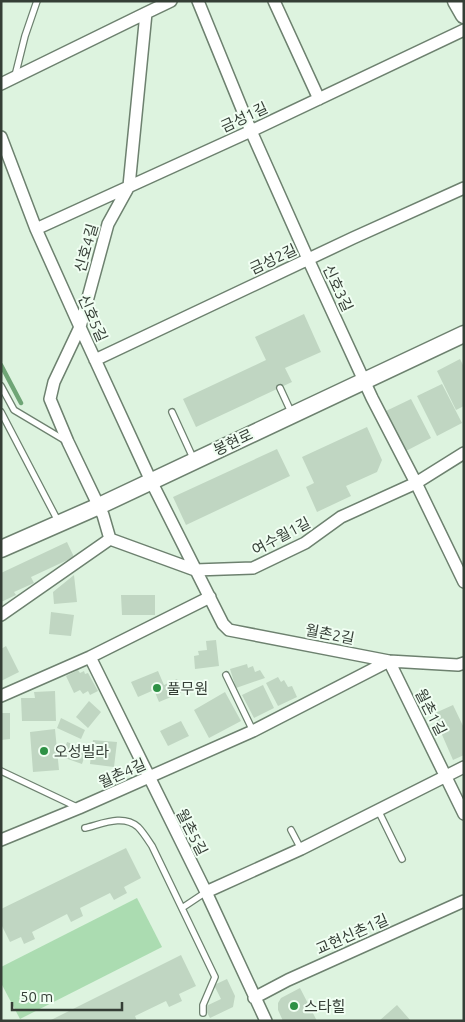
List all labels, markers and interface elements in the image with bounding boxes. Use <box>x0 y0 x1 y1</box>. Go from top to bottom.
street label: 금성1길 <box>218 99 270 135</box>
street label: 신호4길 <box>71 222 101 274</box>
street label: 금성2길 <box>247 241 299 277</box>
street label: 신호3길 <box>320 262 356 314</box>
street label: 신호5길 <box>75 292 111 344</box>
street label: 봉현로 <box>211 426 255 458</box>
street label: 여수월1길 <box>249 514 313 558</box>
street label: 월촌2길 <box>304 621 356 647</box>
place label: 풀무원 <box>167 680 208 697</box>
marker: 풀무원 <box>151 682 163 694</box>
street label: 월촌1길 <box>412 686 450 738</box>
place label: 오성빌라 <box>54 743 109 760</box>
marker: 오성빌라 <box>38 745 50 757</box>
street label: 월촌4길 <box>96 755 148 791</box>
street label: 월촌5길 <box>173 806 211 858</box>
street label: 교현신촌1길 <box>313 910 391 958</box>
scale bar <box>12 980 122 1012</box>
text: 50 m <box>20 988 53 1005</box>
place label: 스타힐 <box>304 998 345 1015</box>
marker: 스타힐 <box>288 1000 300 1012</box>

